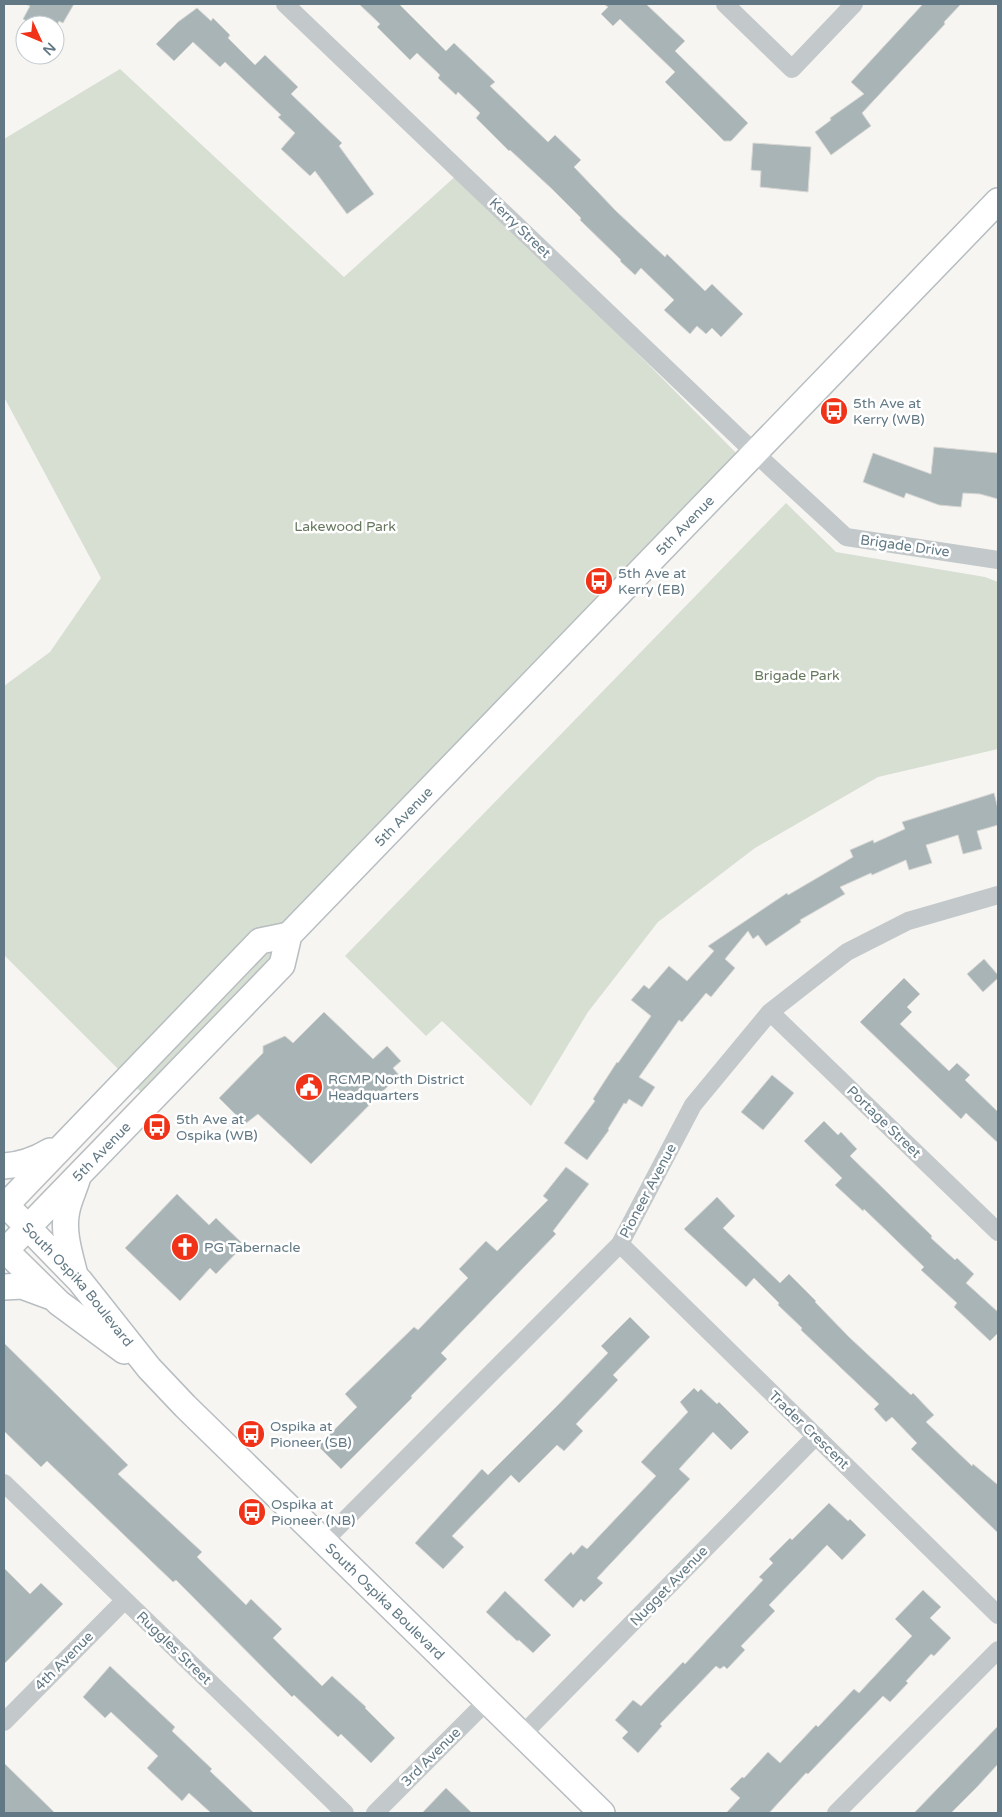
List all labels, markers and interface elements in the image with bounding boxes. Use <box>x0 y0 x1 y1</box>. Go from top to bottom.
north arrow <box>15 15 65 65</box>
text: N <box>39 39 59 59</box>
street label: Kerry Street <box>486 194 555 262</box>
place label: 5th Ave at Kerry (WB) <box>853 395 925 428</box>
bus stop icon: 5th Ave at Kerry (WB) <box>819 396 849 426</box>
street label: 5th Avenue <box>652 492 717 559</box>
park label: Lakewood Park <box>294 518 396 535</box>
street label: Brigade Drive <box>859 531 951 561</box>
place label: 5th Ave at Kerry (EB) <box>618 565 687 598</box>
bus stop icon: 5th Ave at Kerry (EB) <box>584 566 614 596</box>
park label: Brigade Park <box>754 667 840 684</box>
street label: 5th Avenue <box>371 783 436 850</box>
place label: RCMP North District Headquarters <box>328 1071 465 1104</box>
public building icon: RCMP North District Headquarters <box>294 1072 324 1102</box>
street label: Portage Street <box>843 1082 925 1162</box>
place label: 5th Ave at Ospika (WB) <box>176 1111 258 1144</box>
bus stop icon: 5th Ave at Ospika (WB) <box>142 1112 172 1142</box>
street label: 5th Avenue <box>69 1118 134 1185</box>
street label: Pioneer Avenue <box>616 1141 680 1241</box>
street label: South Ospika Boulevard <box>19 1219 137 1350</box>
church icon: PG Tabernacle <box>170 1232 200 1262</box>
place label: PG Tabernacle <box>204 1239 300 1256</box>
street label: Trader Crescent <box>765 1387 853 1473</box>
place label: Ospika at Pioneer (SB) <box>270 1418 352 1451</box>
bus stop icon: Ospika at Pioneer (SB) <box>236 1419 266 1449</box>
place label: Ospika at Pioneer (NB) <box>271 1496 355 1529</box>
bus stop icon: Ospika at Pioneer (NB) <box>237 1497 267 1527</box>
street label: South Ospika Boulevard <box>322 1539 448 1663</box>
street label: Nugget Avenue <box>627 1543 711 1629</box>
street label: Ruggles Street <box>133 1608 216 1689</box>
street label: 4th Avenue <box>31 1628 97 1694</box>
street label: 3rd Avenue <box>398 1724 464 1790</box>

